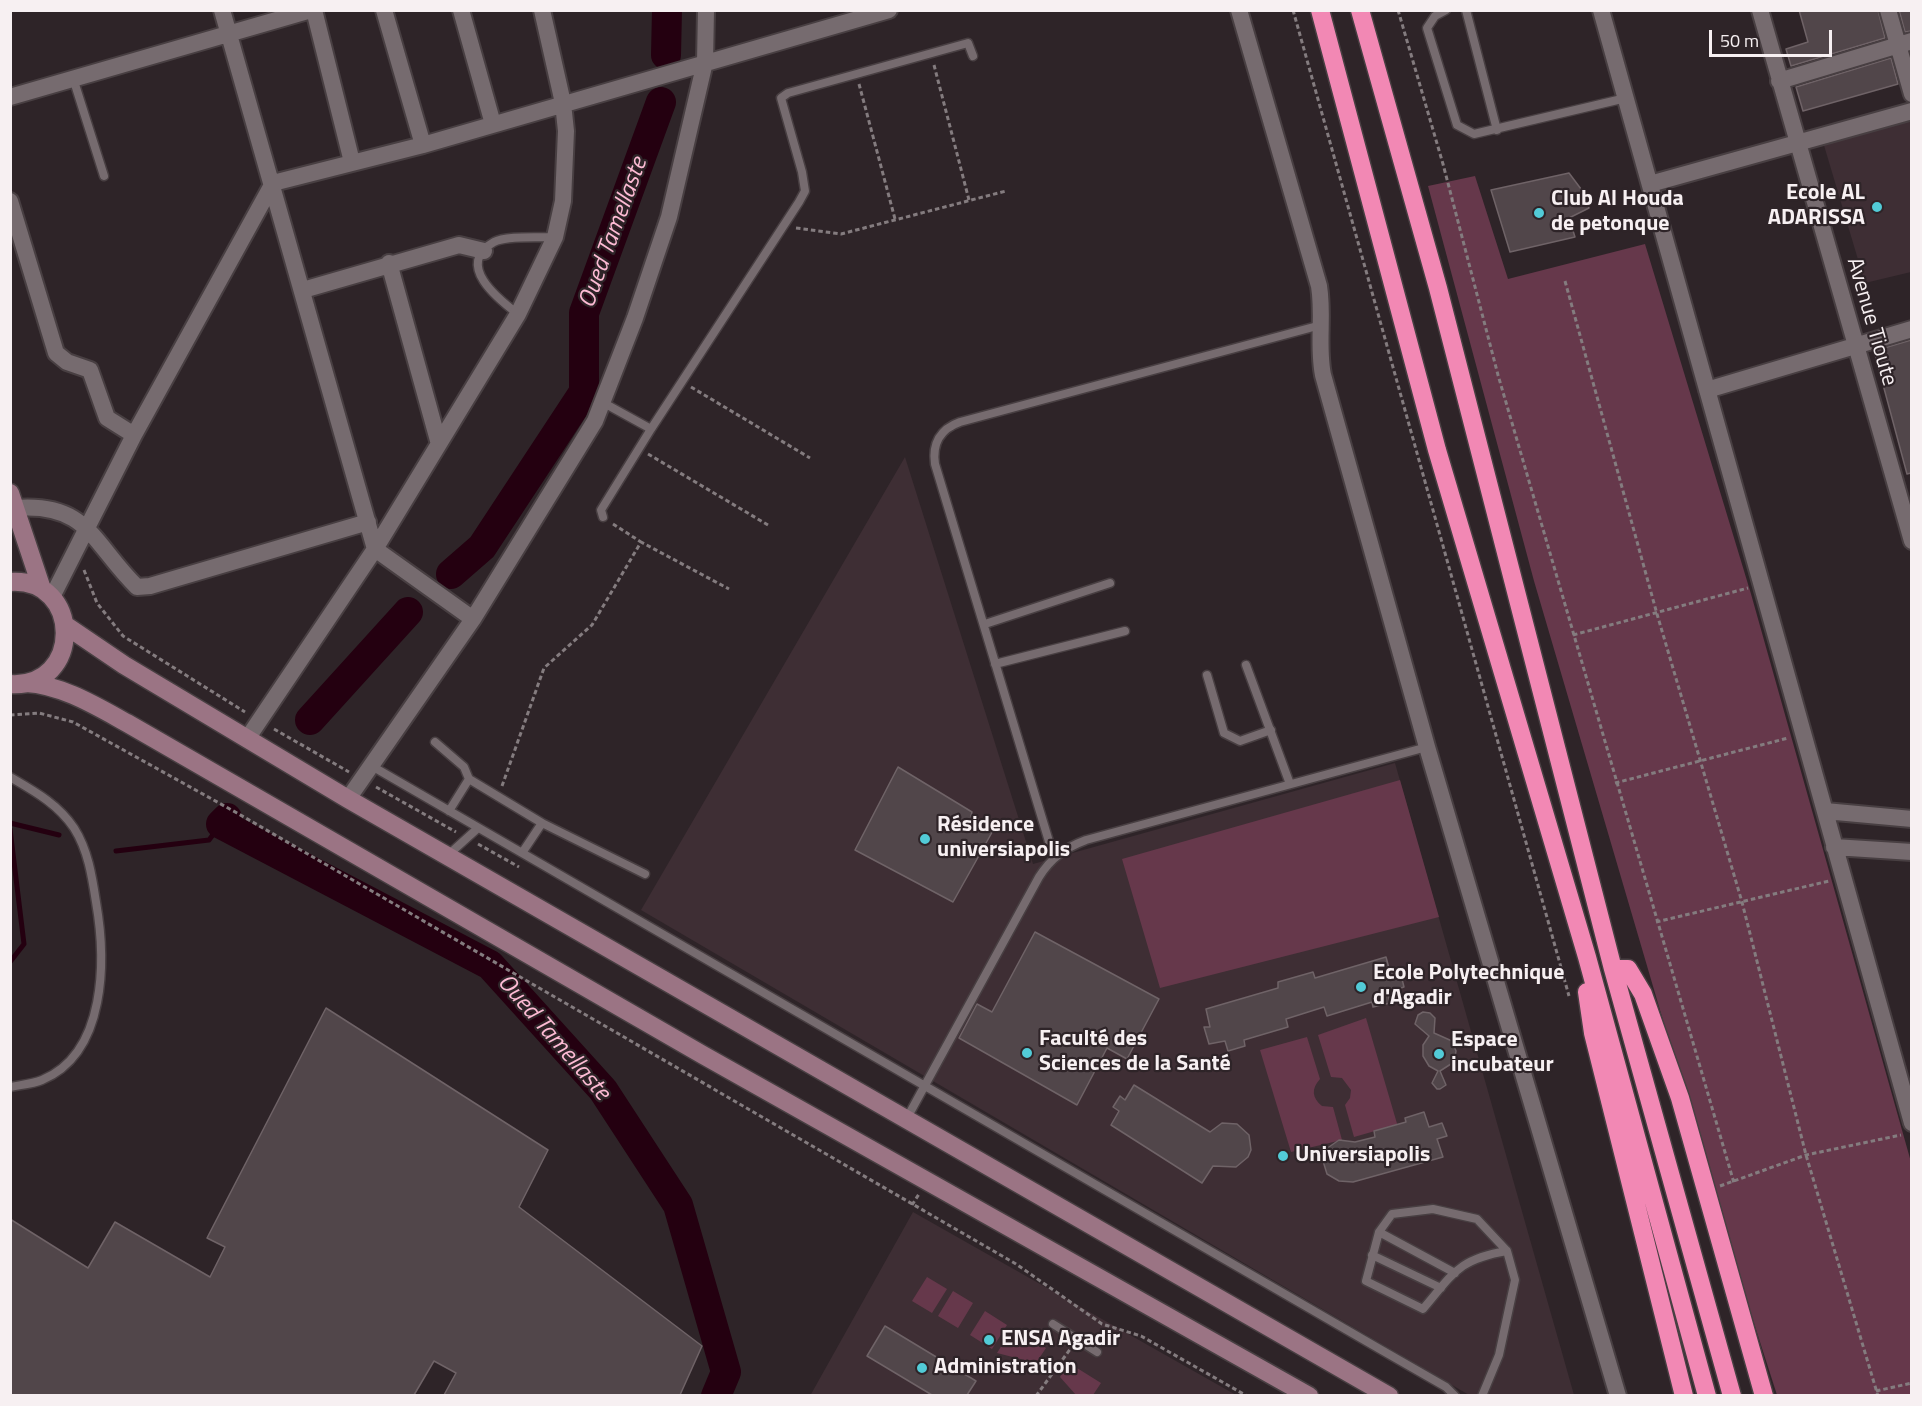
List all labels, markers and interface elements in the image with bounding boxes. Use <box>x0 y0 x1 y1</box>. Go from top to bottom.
scale bar <box>1712 18 1835 56</box>
text: 50 m <box>1720 27 1759 54</box>
water label: Oued Tamellaste <box>573 154 655 312</box>
place label: Ecole AL ADARISSA <box>1768 181 1865 232</box>
place label: Club Al Houda de petonque <box>1551 187 1684 238</box>
marker: Ecole AL ADARISSA <box>1870 200 1884 214</box>
marker: Club Al Houda de petonque <box>1532 206 1546 220</box>
street label: Avenue Tioute <box>1840 255 1902 389</box>
place label: Résidence universiapolis <box>937 813 1070 864</box>
marker: Résidence universiapolis <box>918 832 932 846</box>
place label: Ecole Polytechnique d'Agadir <box>1373 961 1564 1012</box>
water label: Oued Tamellaste <box>490 969 616 1107</box>
marker: Ecole Polytechnique d'Agadir <box>1354 980 1368 994</box>
place label: Faculté des Sciences de la Santé <box>1039 1027 1231 1078</box>
place label: Espace incubateur <box>1451 1028 1554 1080</box>
marker: Faculté des Sciences de la Santé <box>1020 1046 1034 1060</box>
marker: Espace incubateur <box>1432 1047 1446 1061</box>
place label: Universiapolis <box>1295 1143 1430 1169</box>
marker: Universiapolis <box>1276 1149 1290 1163</box>
place label: ENSA Agadir <box>1001 1327 1120 1353</box>
marker: ENSA Agadir <box>982 1333 996 1347</box>
place label: Administration <box>934 1355 1077 1381</box>
marker: Administration <box>915 1361 929 1375</box>

